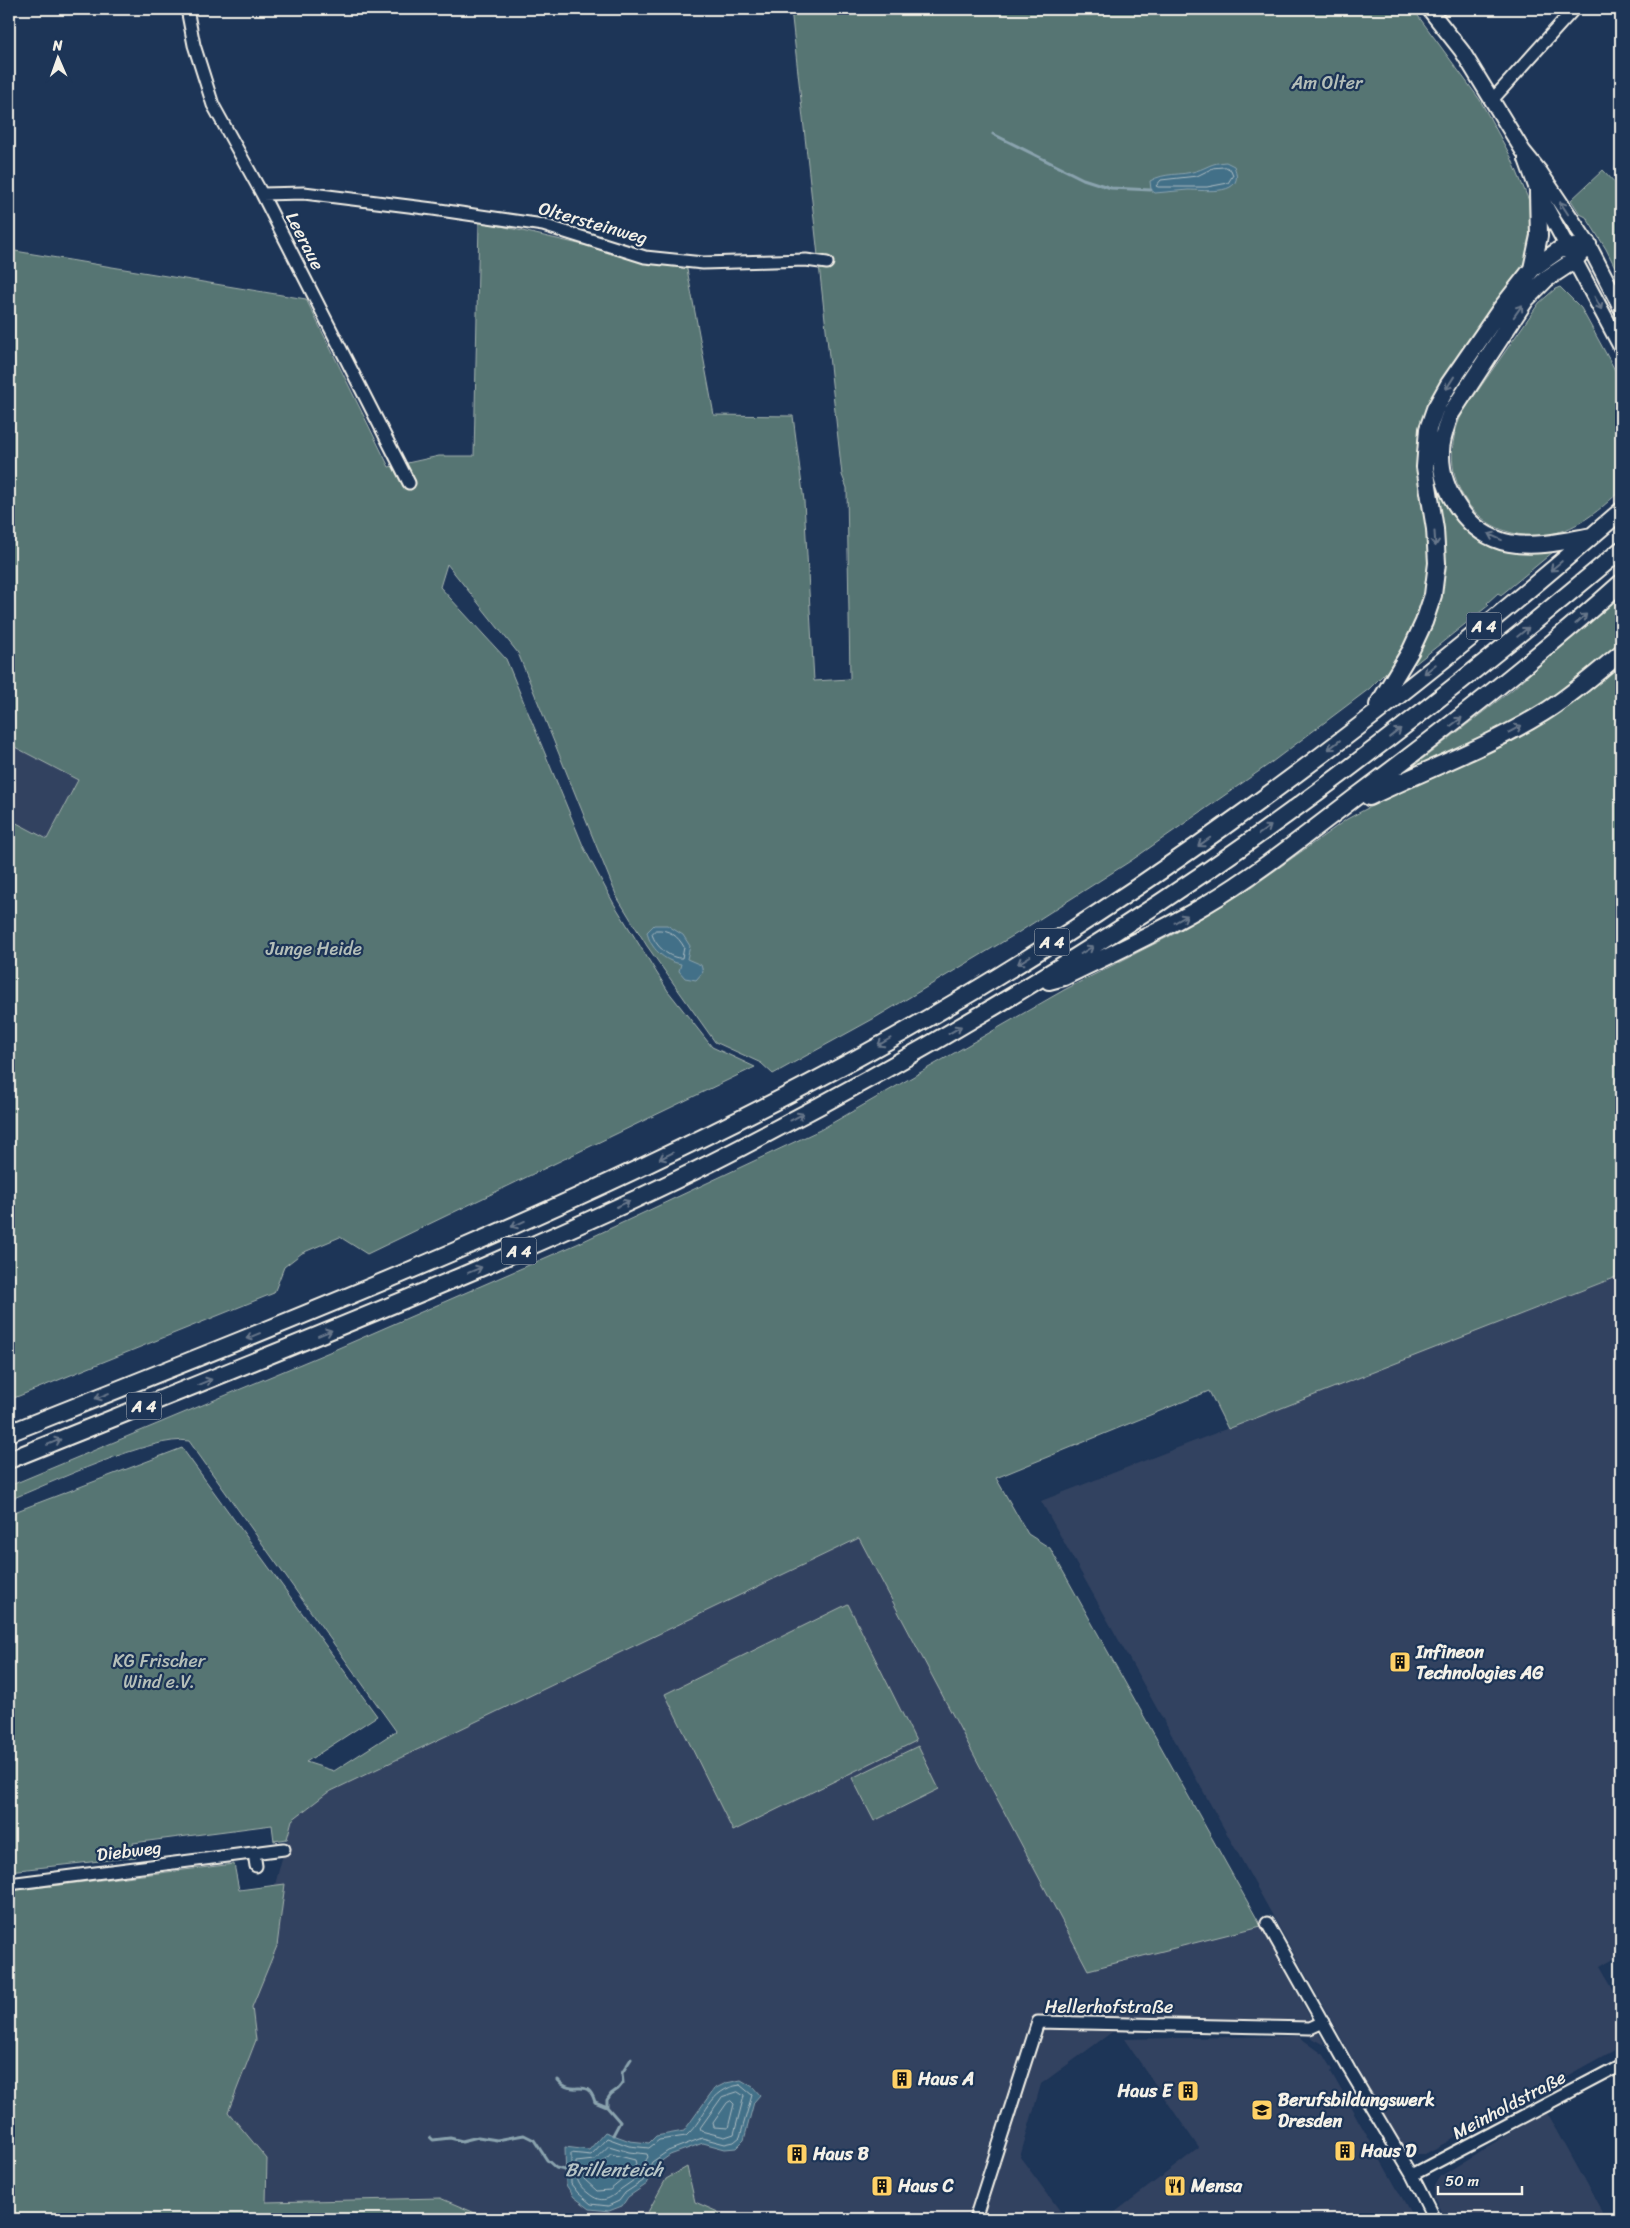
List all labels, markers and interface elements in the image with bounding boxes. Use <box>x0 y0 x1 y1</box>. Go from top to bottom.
north arrow <box>32 32 82 82</box>
text: N <box>51 33 63 58</box>
park label: Am Olter <box>1291 67 1364 99</box>
street label: Oltersteinweg <box>535 192 651 254</box>
one-way arrow <box>1559 201 1569 215</box>
street label: Leeraue <box>277 206 333 276</box>
one-way arrow <box>1593 296 1603 311</box>
one-way arrow <box>1513 304 1523 318</box>
one-way arrow <box>1444 376 1454 390</box>
one-way arrow <box>1431 531 1440 547</box>
one-way arrow <box>1488 532 1503 542</box>
one-way arrow <box>1550 561 1563 572</box>
road number: A 4 <box>1466 612 1502 640</box>
one-way arrow <box>1575 613 1588 625</box>
one-way arrow <box>1516 626 1529 637</box>
one-way arrow <box>1424 664 1437 675</box>
one-way arrow <box>1449 717 1463 727</box>
one-way arrow <box>1507 724 1522 733</box>
one-way arrow <box>1388 728 1402 738</box>
one-way arrow <box>1327 740 1341 750</box>
one-way arrow <box>1258 825 1272 835</box>
one-way arrow <box>1197 837 1211 847</box>
one-way arrow <box>1173 913 1187 923</box>
road number: A 4 <box>1034 929 1070 956</box>
park label: Junge Heide <box>265 933 362 965</box>
one-way arrow <box>1079 945 1093 955</box>
one-way arrow <box>1018 955 1032 965</box>
one-way arrow <box>948 1025 962 1035</box>
one-way arrow <box>878 1038 892 1048</box>
one-way arrow <box>790 1112 804 1122</box>
one-way arrow <box>659 1152 674 1161</box>
one-way arrow <box>616 1199 631 1209</box>
one-way arrow <box>511 1220 526 1230</box>
road number: A 4 <box>502 1238 536 1264</box>
one-way arrow <box>467 1264 482 1274</box>
one-way arrow <box>317 1328 332 1337</box>
one-way arrow <box>246 1332 261 1341</box>
one-way arrow <box>197 1376 212 1386</box>
one-way arrow <box>95 1392 110 1401</box>
road number: A 4 <box>126 1392 162 1420</box>
one-way arrow <box>46 1437 61 1446</box>
place label: Infineon Technologies AG <box>1415 1636 1544 1689</box>
park label: KG Frischer Wind e.V. <box>113 1645 207 1698</box>
building icon: Infineon Technologies AG <box>1388 1650 1412 1674</box>
street label: Diebweg <box>95 1831 163 1871</box>
street label: Hellerhofstraße <box>1045 1991 1173 2023</box>
street label: Meinholdstraße <box>1446 2061 1572 2149</box>
place label: Haus A <box>917 2063 974 2095</box>
building icon: Haus A <box>890 2067 914 2091</box>
place label: Haus E <box>1117 2075 1174 2107</box>
building icon: Haus E <box>1176 2079 1200 2103</box>
place label: Berufsbildungswerk Dresden <box>1278 2084 1435 2137</box>
school or university icon: Berufsbildungswerk Dresden <box>1250 2098 1274 2122</box>
place label: Haus D <box>1360 2135 1416 2167</box>
place label: Haus B <box>812 2138 869 2170</box>
building icon: Haus D <box>1333 2139 1357 2163</box>
building icon: Haus B <box>785 2142 809 2166</box>
water label: Brillenteich <box>565 2153 665 2186</box>
scale bar <box>1438 2163 1521 2195</box>
text: 50 m <box>1445 2168 1480 2194</box>
place label: Haus C <box>897 2170 954 2202</box>
place label: Mensa <box>1190 2170 1243 2202</box>
building icon: Haus C <box>870 2174 894 2198</box>
restaurant icon: Mensa <box>1163 2174 1187 2198</box>

